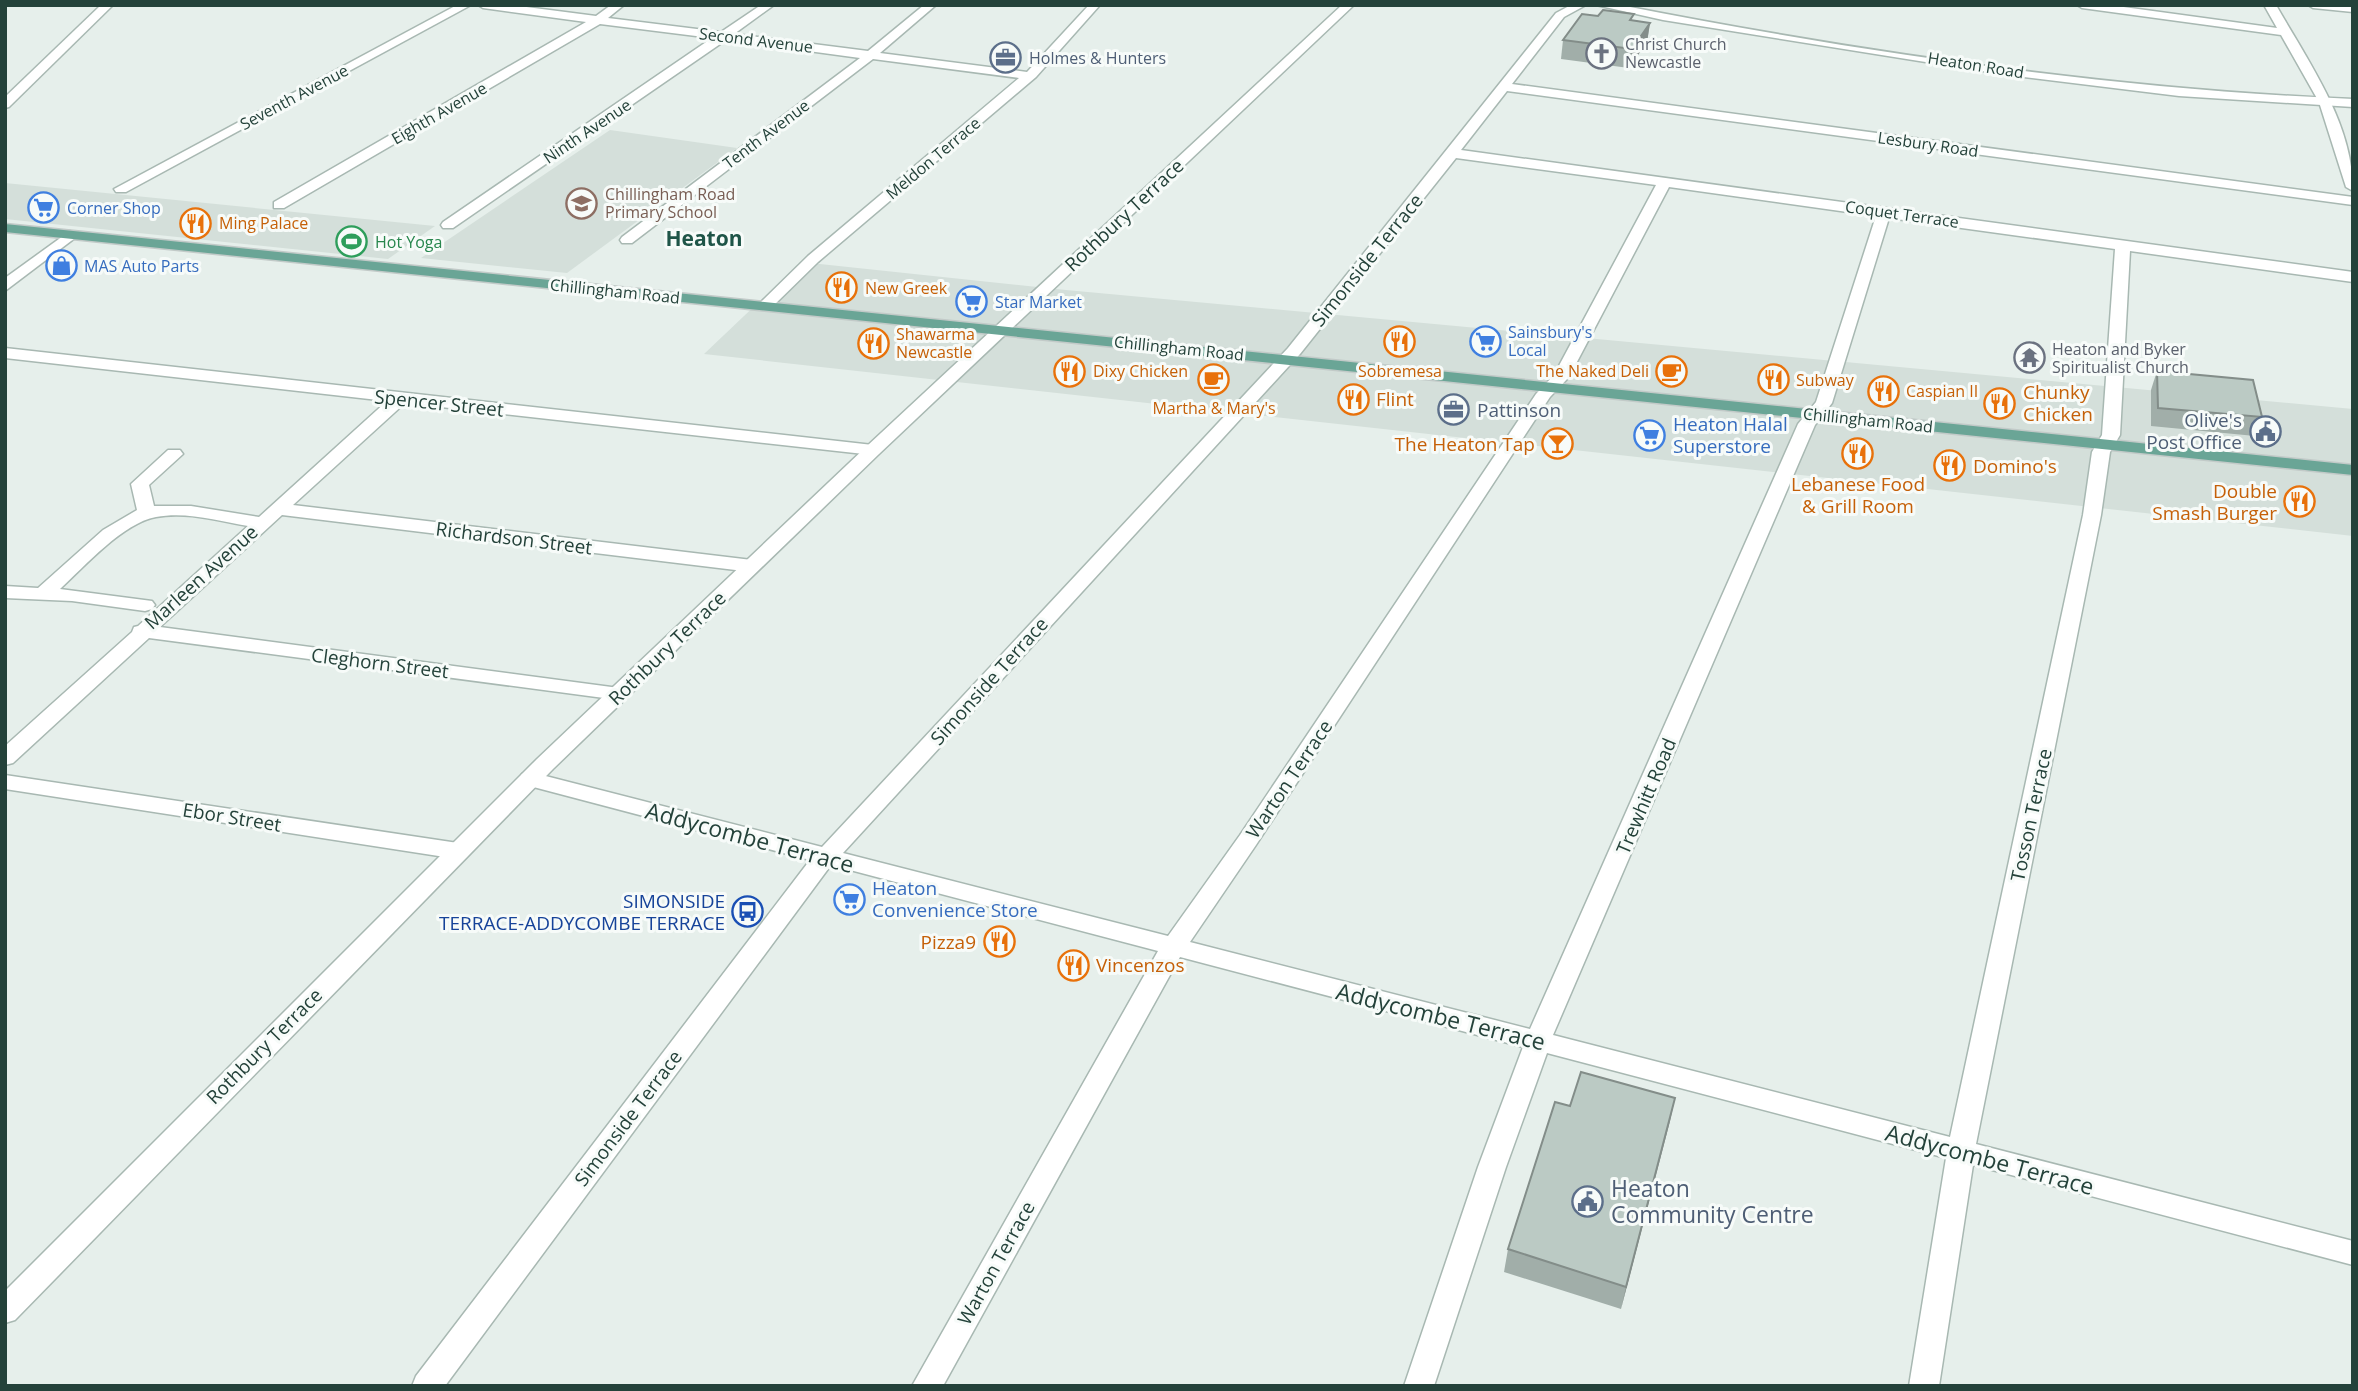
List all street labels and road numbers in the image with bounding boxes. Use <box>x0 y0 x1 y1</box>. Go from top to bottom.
street label: Second Avenue <box>698 22 814 58</box>
street label: Heaton Road <box>1926 47 2026 83</box>
street label: Seventh Avenue <box>236 59 352 135</box>
street label: Eighth Avenue <box>387 77 491 149</box>
street label: Ninth Avenue <box>539 94 635 168</box>
street label: Tenth Avenue <box>718 94 814 174</box>
street label: Meldon Terrace <box>881 112 985 204</box>
street label: Lesbury Road <box>1876 126 1980 162</box>
street label: Rothbury Terrace <box>1059 153 1189 277</box>
street label: Simonside Terrace <box>1305 188 1429 332</box>
street label: Coquet Terrace <box>1844 195 1960 233</box>
street label: Chillingham Road <box>549 273 681 309</box>
street label: Chillingham Road <box>1113 330 1245 366</box>
street label: Spencer Street <box>373 383 505 423</box>
street label: Chillingham Road <box>1802 402 1934 438</box>
street label: Richardson Street <box>434 516 594 561</box>
street label: Marleen Avenue <box>139 519 263 635</box>
street label: Rothbury Terrace <box>603 585 731 711</box>
street label: Simonside Terrace <box>924 611 1054 751</box>
street label: Cleghorn Street <box>310 642 450 684</box>
street label: Warton Terrace <box>1240 715 1338 843</box>
street label: Trewhitt Road <box>1610 734 1682 858</box>
street label: Tosson Terrace <box>2004 746 2058 884</box>
street label: Addycombe Terrace <box>642 794 858 880</box>
street label: Ebor Street <box>181 796 283 838</box>
street label: Addycombe Terrace <box>1333 975 1549 1057</box>
street label: Rothbury Terrace <box>200 982 328 1110</box>
street label: Simonside Terrace <box>568 1045 688 1191</box>
street label: Addycombe Terrace <box>1882 1116 2098 1202</box>
street label: Warton Terrace <box>951 1196 1041 1330</box>

